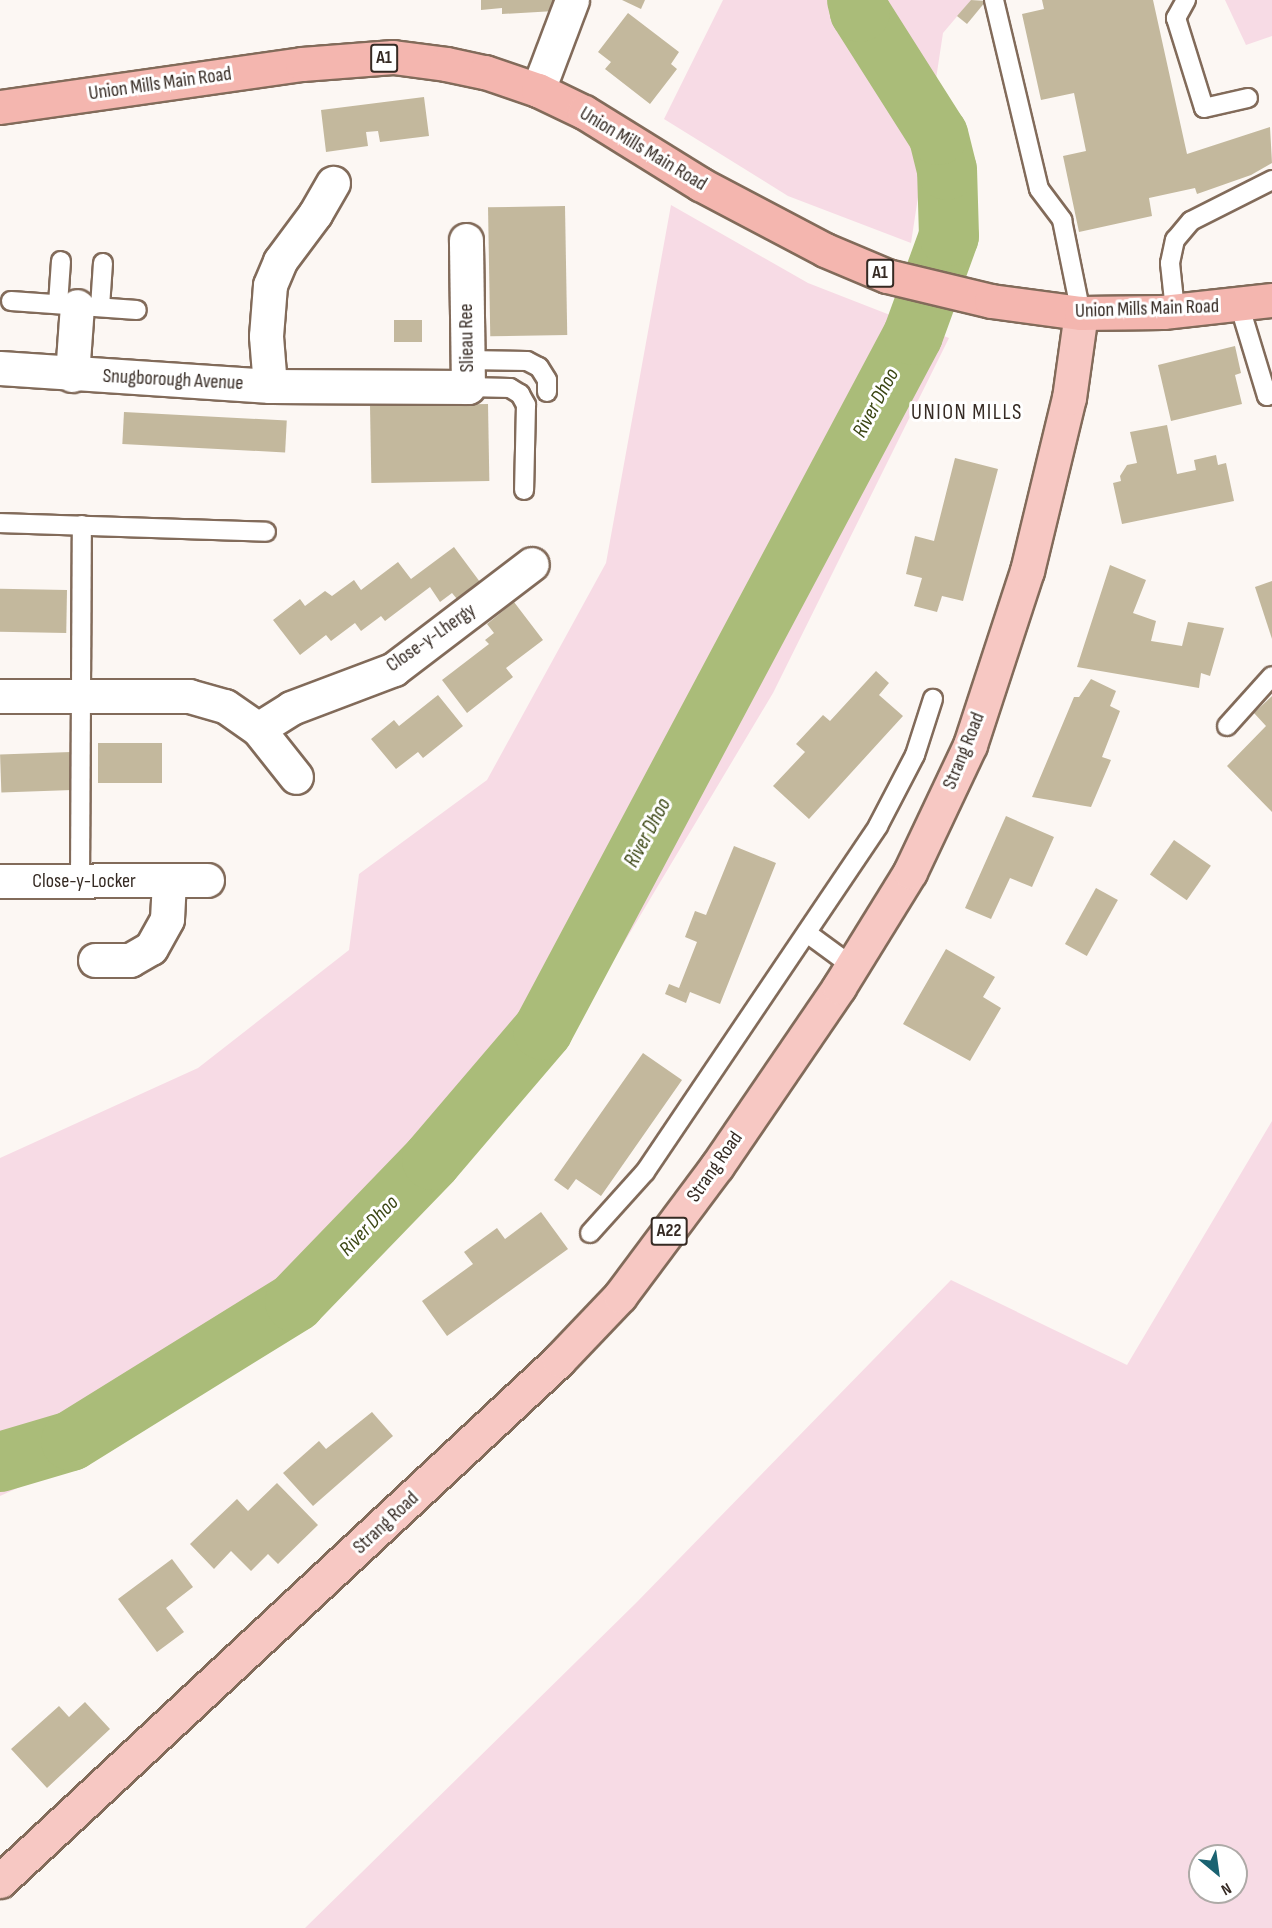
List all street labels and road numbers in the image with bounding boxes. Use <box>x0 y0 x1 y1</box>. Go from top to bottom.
road number: A1 <box>369 43 399 73</box>
street label: Union Mills Main Road <box>87 62 233 106</box>
street label: Union Mills Main Road <box>575 102 711 196</box>
road number: A1 <box>865 258 895 288</box>
street label: Union Mills Main Road <box>1075 294 1219 324</box>
street label: Slieau Ree <box>454 303 480 373</box>
street label: Snugborough Avenue <box>102 364 244 396</box>
street label: Close-y-Lhergy <box>382 598 480 678</box>
street label: Strang Road <box>938 709 990 793</box>
street label: Close-y-Locker <box>32 869 136 893</box>
street label: Strang Road <box>682 1127 748 1207</box>
road number: A22 <box>650 1216 688 1246</box>
street label: Strang Road <box>348 1487 424 1559</box>

